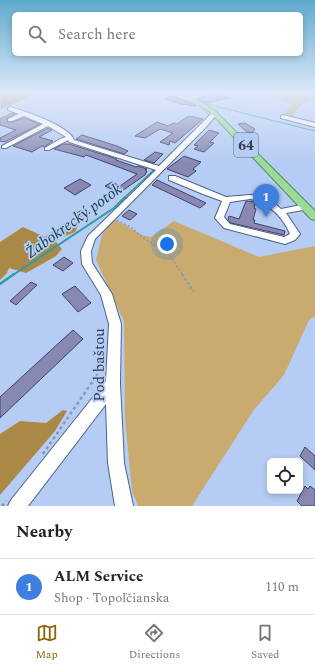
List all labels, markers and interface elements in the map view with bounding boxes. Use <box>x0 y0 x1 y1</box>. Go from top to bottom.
search box <box>12 12 303 56</box>
icon: search <box>26 23 48 45</box>
text: Search here <box>58 23 136 46</box>
road number: 64 <box>234 133 258 157</box>
water label: Žabokrecký potok <box>20 177 128 264</box>
pin: 1 <box>253 184 279 217</box>
your location <box>157 234 177 254</box>
street label: Pod baštou <box>88 328 111 402</box>
map controls <box>267 458 303 494</box>
button: locate <box>267 458 303 494</box>
text: Nearby <box>16 519 72 545</box>
text: ALM Service <box>54 565 143 588</box>
text: 1 <box>25 577 33 597</box>
text: 110 m <box>265 577 299 597</box>
text: Shop · Topoľčianska <box>54 588 169 608</box>
tab: Map <box>36 622 58 663</box>
tab: Directions <box>129 622 180 663</box>
tab: Saved <box>251 622 279 663</box>

